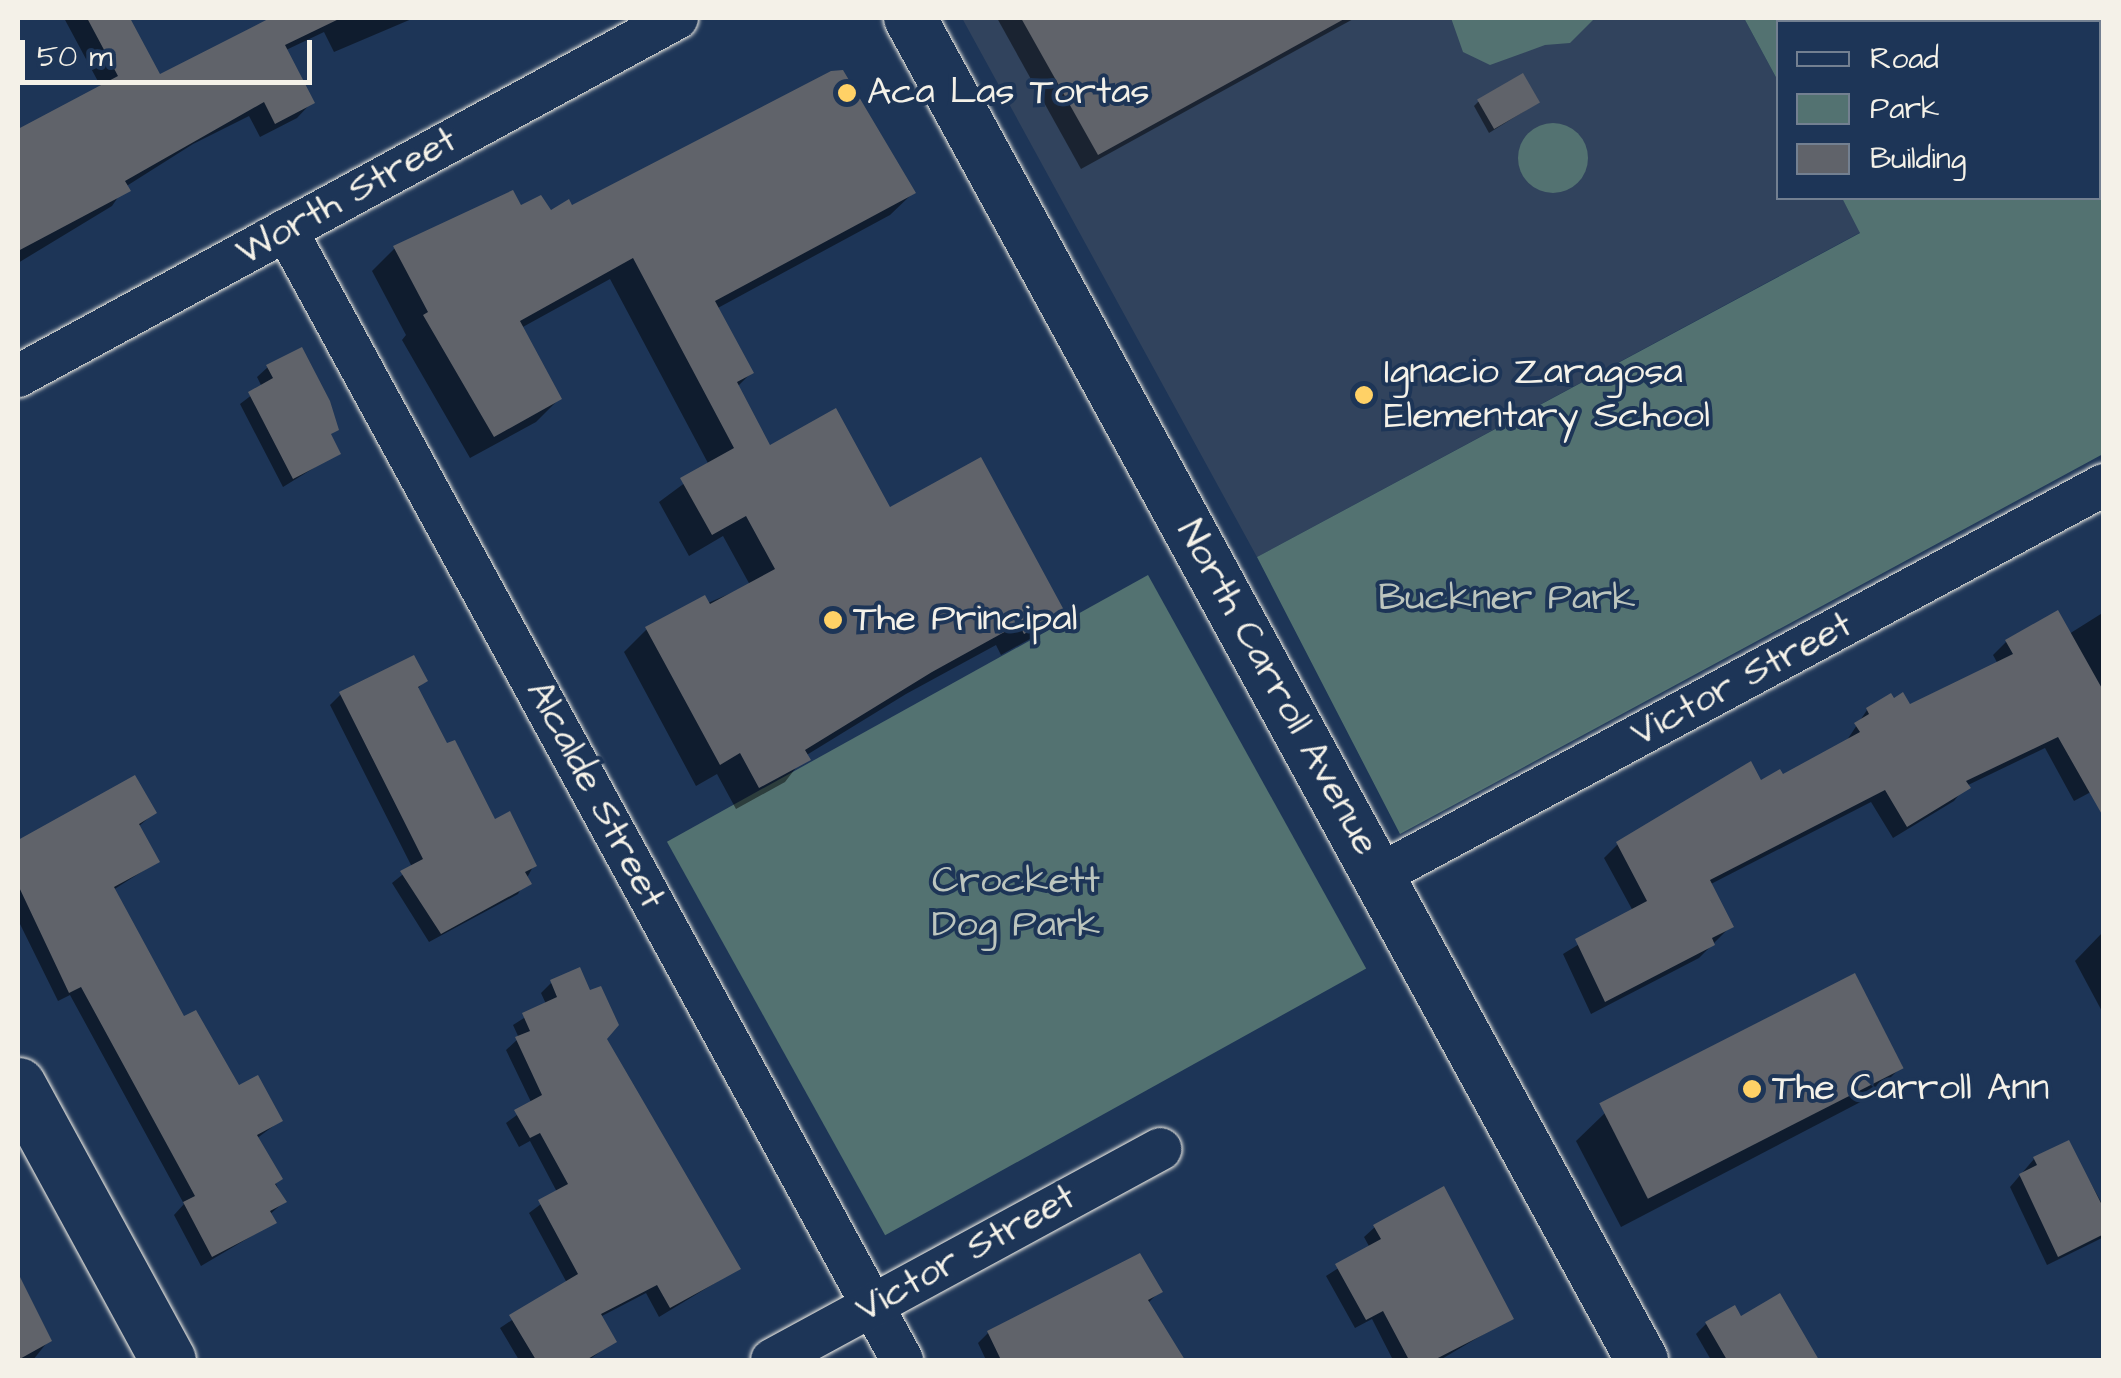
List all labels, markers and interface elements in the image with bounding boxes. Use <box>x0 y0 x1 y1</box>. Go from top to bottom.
scale bar <box>25 20 318 82</box>
legend <box>1776 20 2101 200</box>
text: 50 m <box>37 36 113 78</box>
text: Road <box>1870 38 1939 80</box>
place label: Aca Las Tortas <box>867 70 1150 116</box>
marker: Aca Las Tortas <box>836 82 858 104</box>
text: Park <box>1870 88 1939 130</box>
street label: Worth Street <box>229 118 465 276</box>
text: Building <box>1870 138 1966 180</box>
place label: Ignacio Zaragosa Elementary School <box>1384 350 1710 439</box>
marker: Ignacio Zaragosa Elementary School <box>1353 384 1375 406</box>
street label: North Carroll Avenue <box>1166 513 1388 863</box>
park label: Buckner Park <box>1378 576 1636 622</box>
place label: The Principal <box>853 597 1077 643</box>
street label: Victor Street <box>1624 603 1860 757</box>
marker: The Principal <box>822 609 844 631</box>
street label: Alcalde Street <box>516 673 674 917</box>
park label: Crockett Dog Park <box>932 859 1100 948</box>
place label: The Carroll Ann <box>1772 1066 2049 1112</box>
marker: The Carroll Ann <box>1741 1078 1763 1100</box>
street label: Victor Street <box>848 1175 1084 1333</box>

